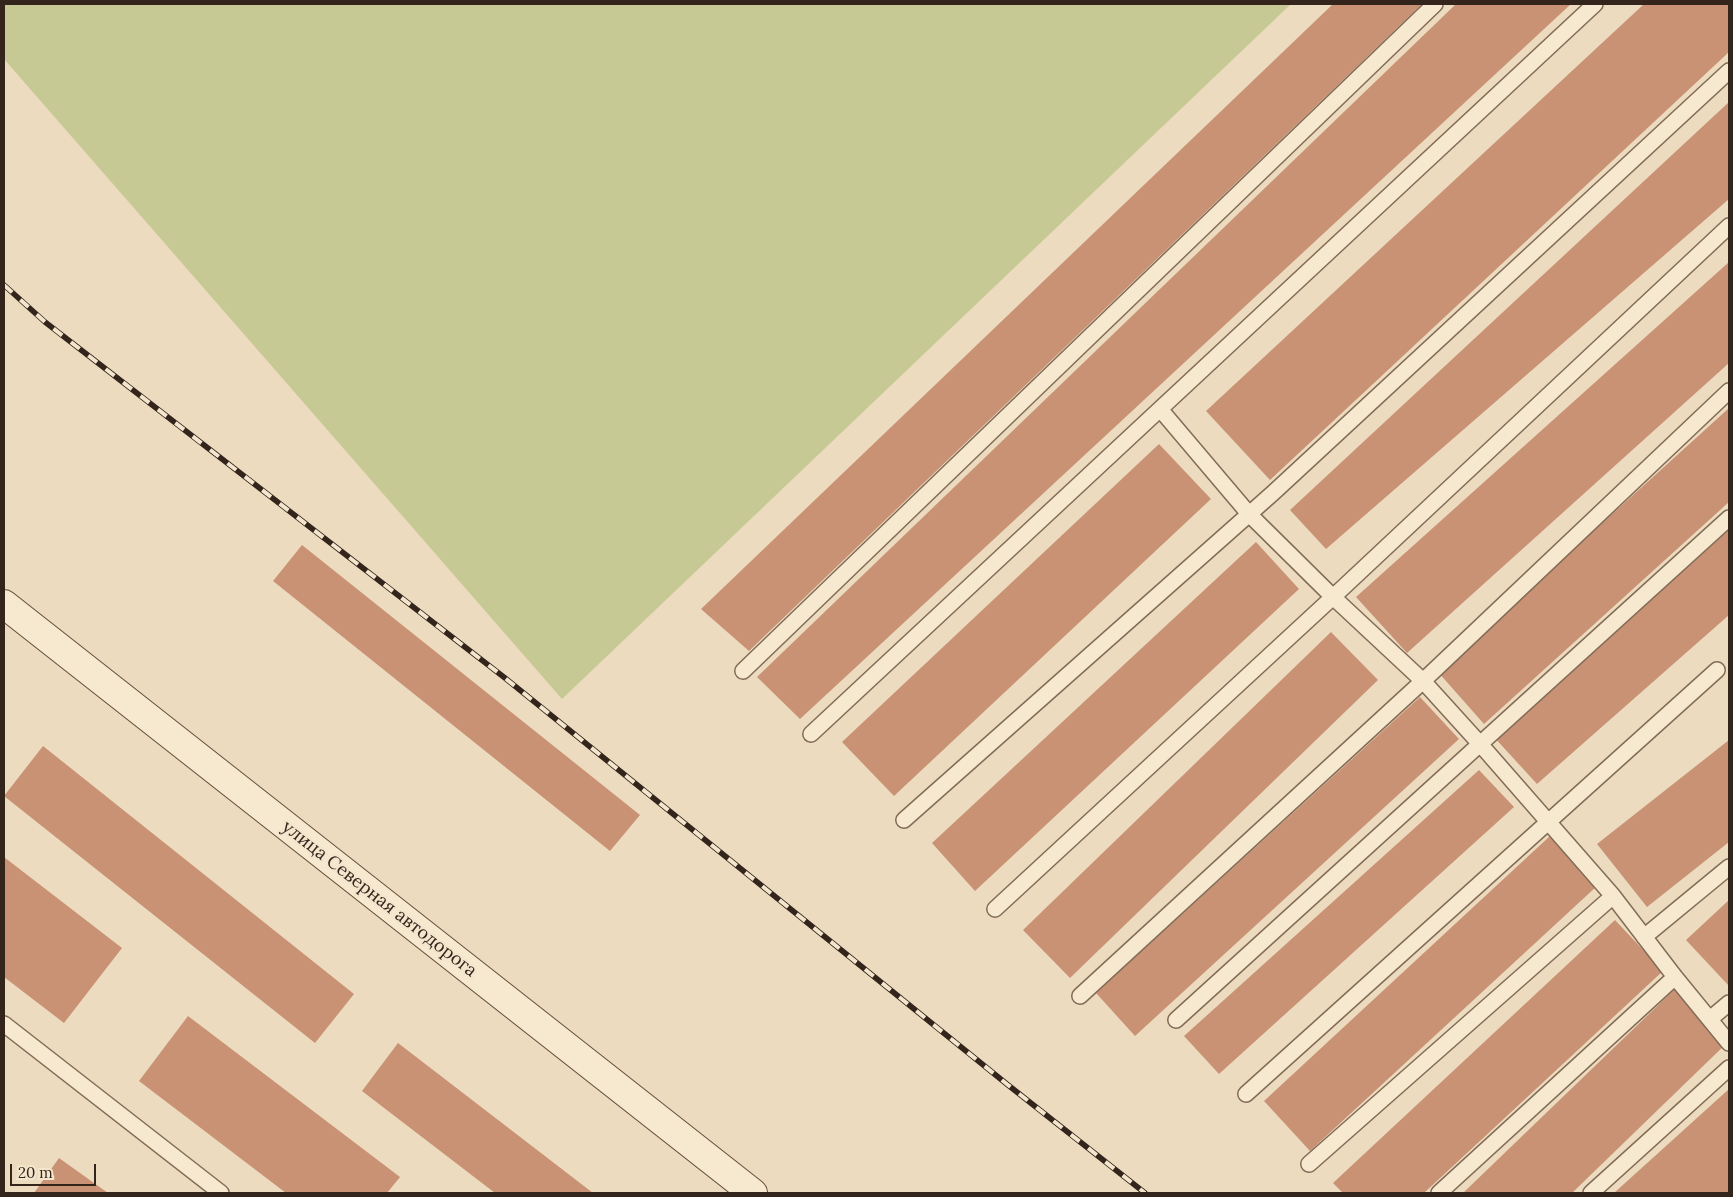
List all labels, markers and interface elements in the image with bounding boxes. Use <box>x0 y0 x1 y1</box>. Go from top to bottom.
street label: улица Северная автодорога <box>277 816 481 982</box>
scale bar <box>12 1154 99 1186</box>
text: 20 m <box>18 1163 53 1182</box>

